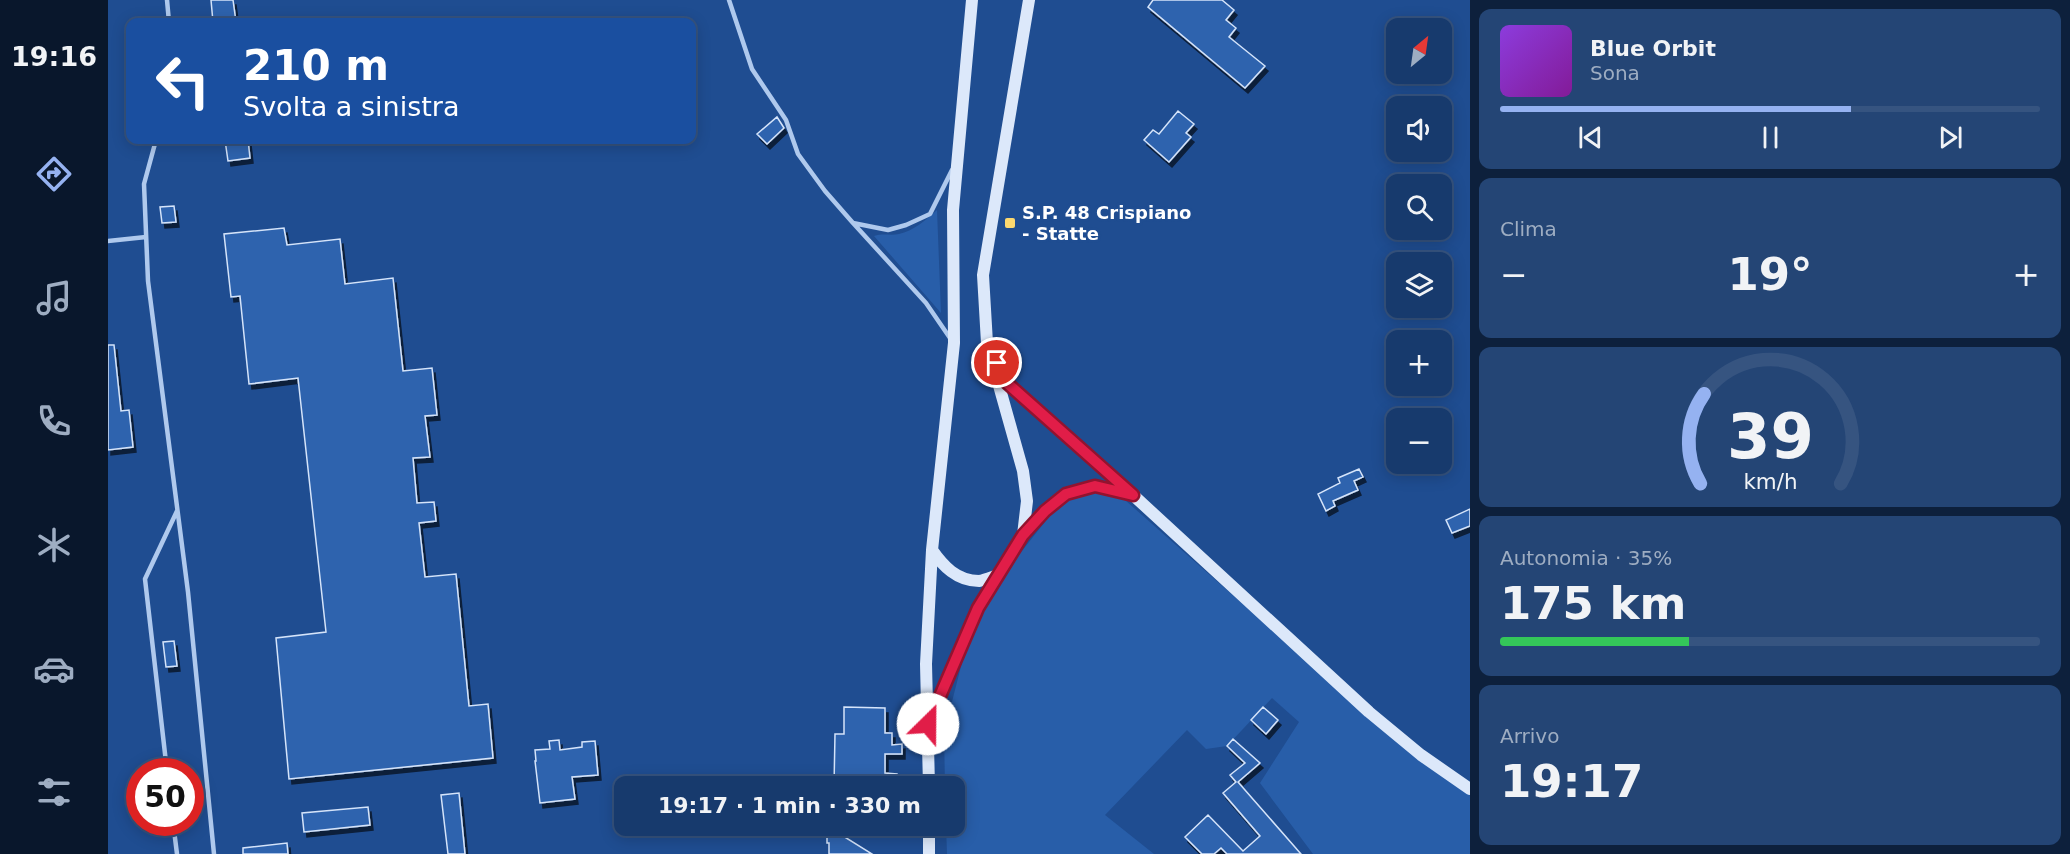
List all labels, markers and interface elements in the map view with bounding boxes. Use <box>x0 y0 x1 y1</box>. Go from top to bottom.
north arrow <box>1386 18 1452 84</box>
map controls <box>1386 18 1452 474</box>
text: Blue Orbit <box>1590 36 1716 61</box>
text: 19:16 <box>11 41 97 72</box>
text: 210 m <box>243 41 389 90</box>
icon: left <box>144 42 222 120</box>
text: Sona <box>1590 61 1640 85</box>
text: Svolta a sinistra <box>243 91 459 122</box>
button: sound <box>1386 96 1452 162</box>
icon: previous <box>1574 121 1607 154</box>
icon: pause <box>1754 121 1787 154</box>
icon: next <box>1934 121 1967 154</box>
icon: directions <box>33 153 75 195</box>
button: search <box>1386 174 1452 240</box>
place label: S.P. 48 Crispiano - Statte <box>1022 202 1191 244</box>
marker: S.P. 48 Crispiano - Statte <box>1003 216 1017 230</box>
text: Clima <box>1500 217 1557 241</box>
text: 19° <box>1727 248 1813 301</box>
button: layers <box>1386 252 1452 318</box>
text: − <box>1500 255 1528 294</box>
text: + <box>2012 255 2040 294</box>
icon: music <box>33 277 75 319</box>
button: + <box>1386 330 1452 396</box>
pin <box>971 337 1022 388</box>
icon: arrive <box>980 346 1013 379</box>
icon: phone <box>33 400 75 442</box>
text: 39 <box>1727 400 1813 473</box>
button: − <box>1386 408 1452 474</box>
text: km/h <box>1743 469 1797 494</box>
icon: climate <box>33 524 75 566</box>
text: Autonomia · 35% <box>1500 546 1672 570</box>
text: 175 km <box>1500 577 1686 630</box>
icon: car <box>33 648 75 690</box>
position arrow <box>896 692 960 756</box>
text: Arrivo <box>1500 724 1559 748</box>
text: 19:17 <box>1500 755 1643 808</box>
speed limit sign: 50 <box>126 758 204 836</box>
icon: filters <box>33 771 75 813</box>
text: 19:17 · 1 min · 330 m <box>658 793 921 818</box>

